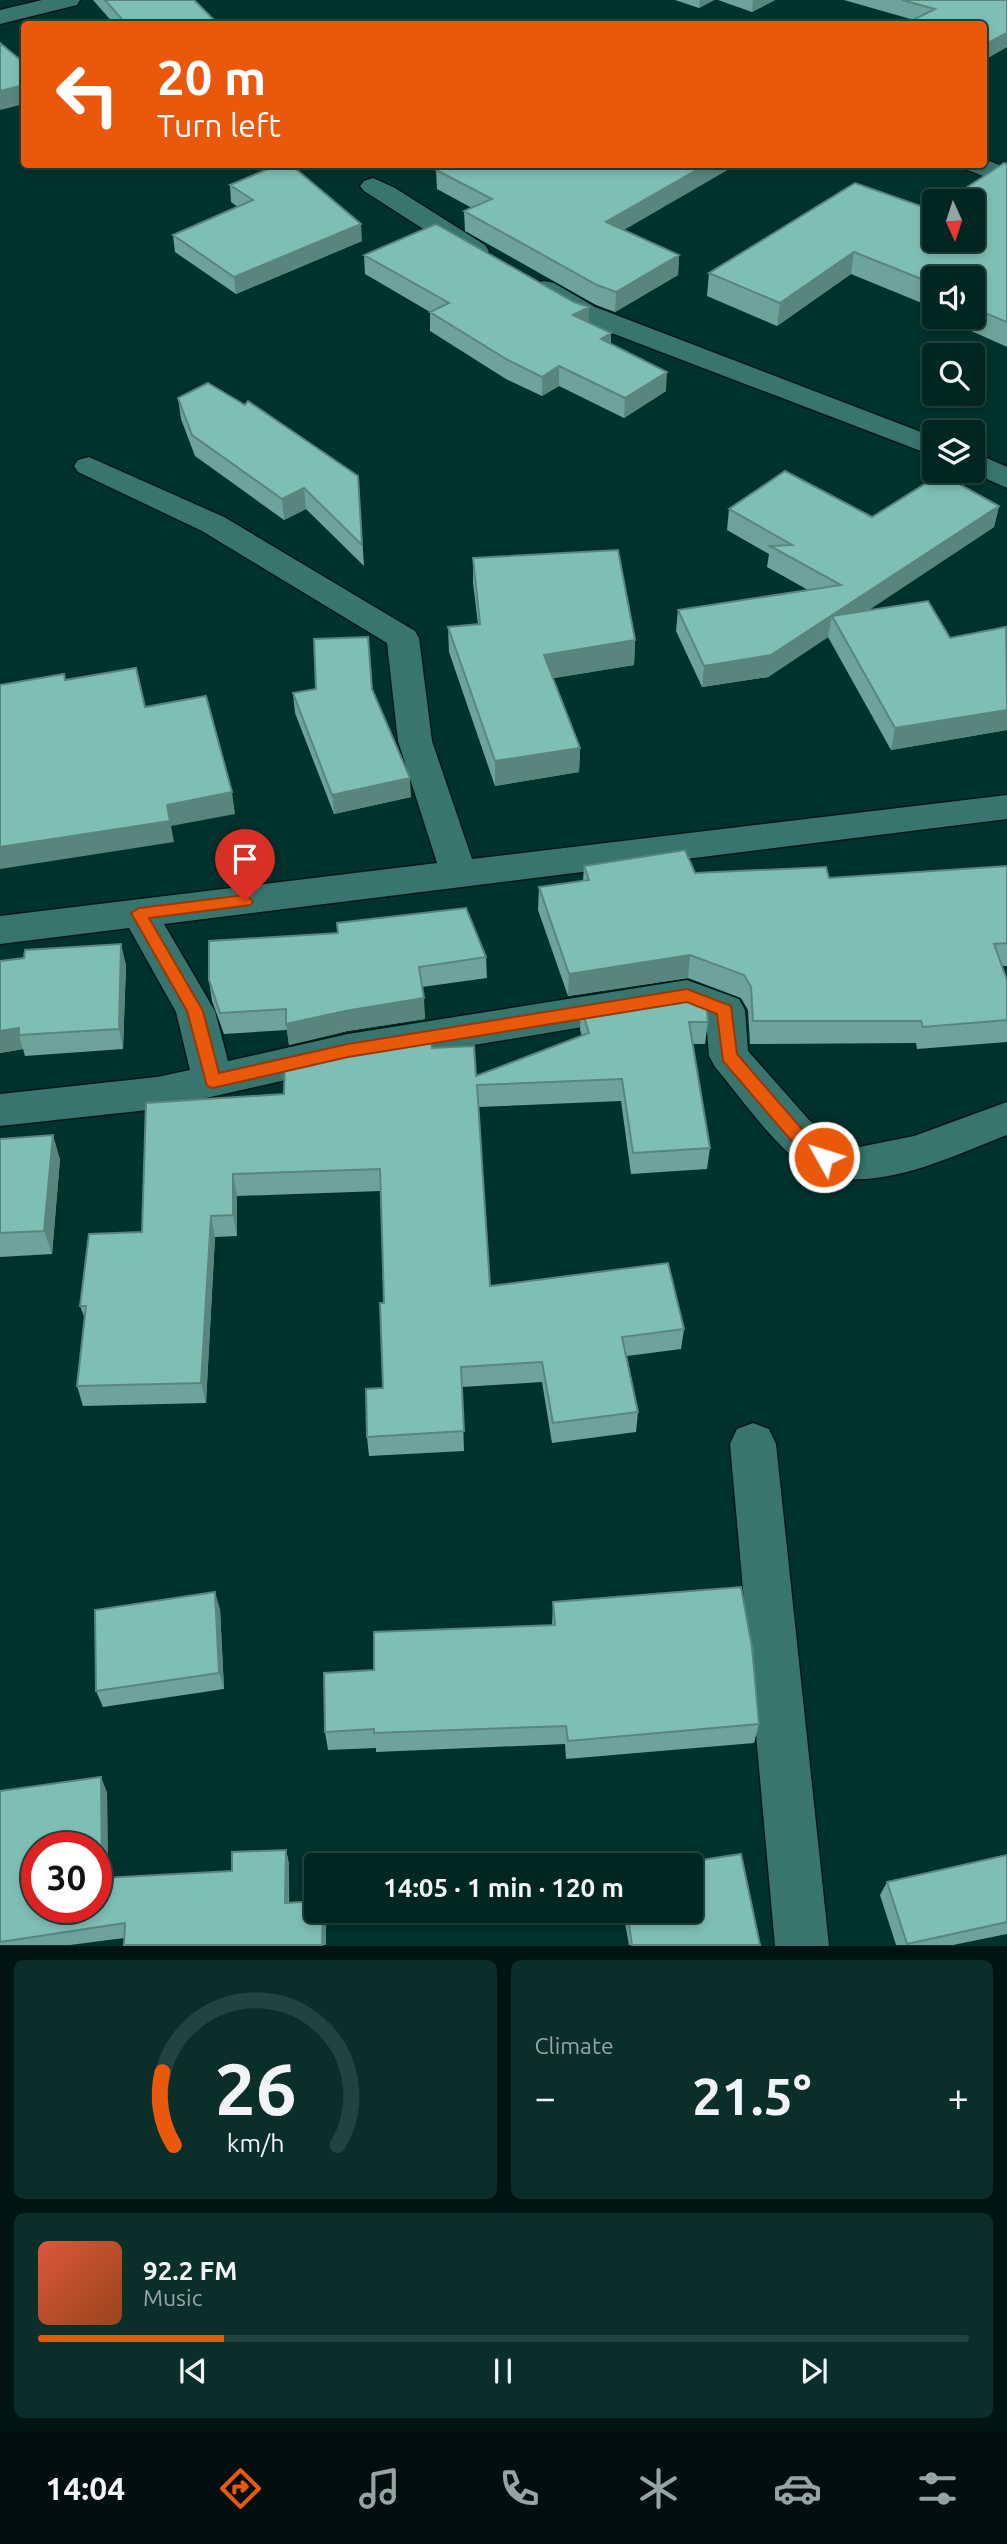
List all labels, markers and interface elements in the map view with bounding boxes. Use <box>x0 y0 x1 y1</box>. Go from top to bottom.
icon: left <box>42 49 133 140</box>
text: 20 m <box>157 49 266 104</box>
text: Turn left <box>157 107 281 143</box>
north arrow <box>922 189 985 252</box>
map controls <box>922 189 985 483</box>
button: sound <box>922 266 985 329</box>
button: search <box>922 343 985 406</box>
button: layers <box>922 420 985 483</box>
pin <box>215 829 275 901</box>
icon: arrive <box>226 840 264 878</box>
position arrow <box>787 1120 861 1194</box>
speed limit sign: 30 <box>21 1832 112 1923</box>
text: 14:05 · 1 min · 120 m <box>383 1873 624 1902</box>
text: Climate <box>535 2033 614 2058</box>
text: 26 <box>214 2048 296 2130</box>
text: 21.5° <box>692 2067 811 2125</box>
text: − <box>535 2076 556 2118</box>
text: + <box>948 2076 969 2118</box>
text: km/h <box>226 2129 284 2157</box>
text: 92.2 FM <box>143 2256 237 2285</box>
text: Music <box>143 2285 202 2310</box>
icon: previous <box>174 2352 212 2390</box>
icon: pause <box>484 2352 522 2390</box>
icon: next <box>795 2352 833 2390</box>
icon: directions <box>216 2464 265 2513</box>
icon: music <box>355 2464 404 2513</box>
icon: phone <box>495 2464 544 2513</box>
icon: climate <box>634 2464 683 2513</box>
icon: car <box>773 2464 822 2513</box>
icon: filters <box>913 2464 962 2513</box>
text: 14:04 <box>45 2470 125 2506</box>

